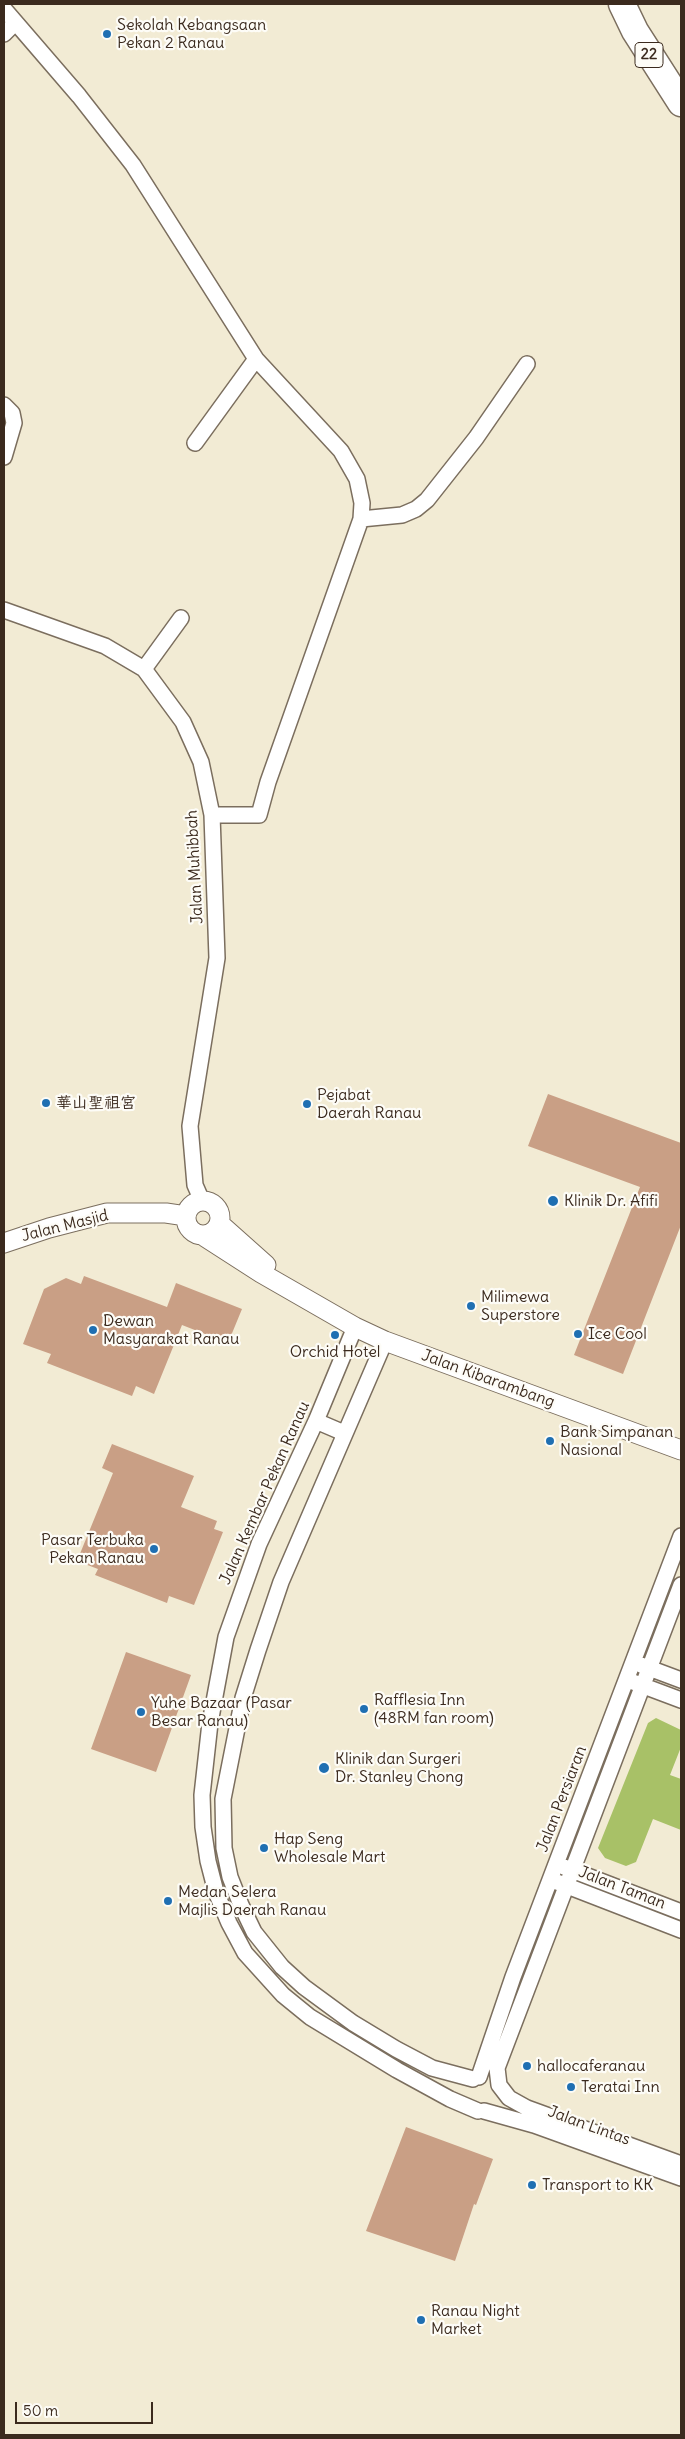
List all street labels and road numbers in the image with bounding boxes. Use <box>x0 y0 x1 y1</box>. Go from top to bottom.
road number: 22 <box>635 42 663 68</box>
street label: Jalan Muhibbah <box>182 810 208 924</box>
street label: Jalan Masjid <box>20 1206 110 1246</box>
street label: Jalan Kibarambang <box>419 1346 557 1412</box>
street label: Jalan Kembar Pekan Ranau <box>216 1399 314 1587</box>
street label: Jalan Persiaran <box>533 1743 591 1855</box>
street label: Jalan Taman <box>576 1863 668 1913</box>
street label: Jalan Lintas <box>545 2102 633 2150</box>

